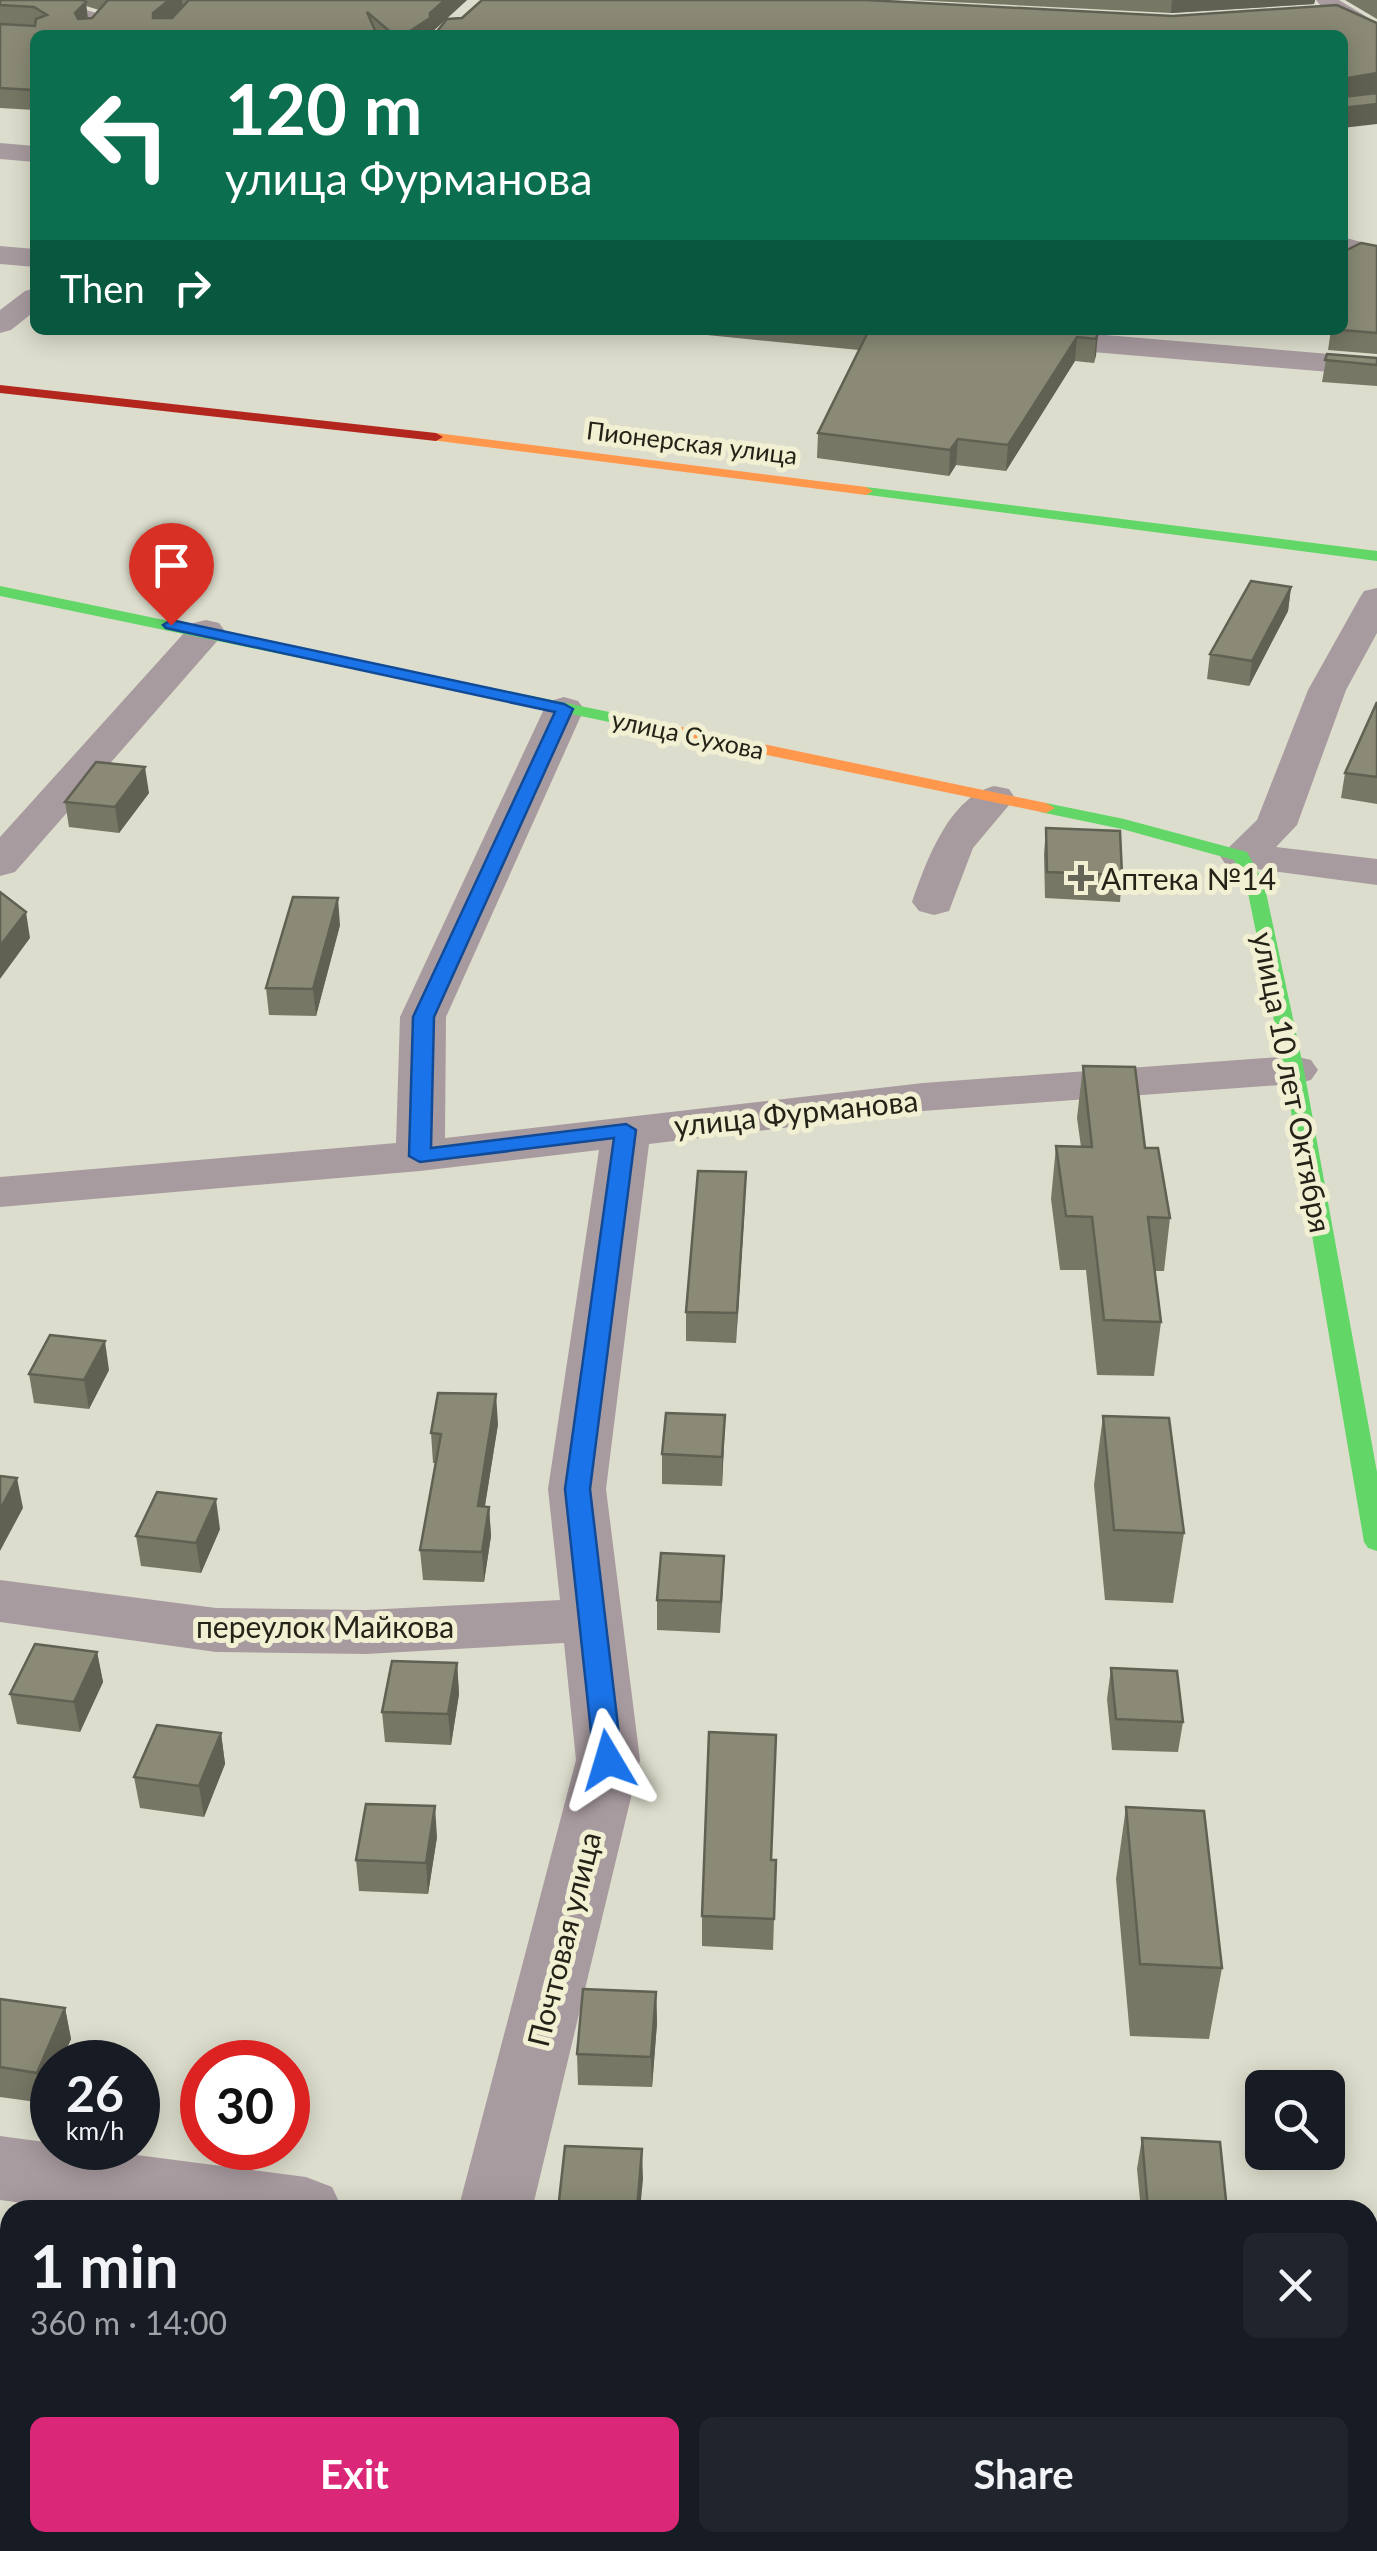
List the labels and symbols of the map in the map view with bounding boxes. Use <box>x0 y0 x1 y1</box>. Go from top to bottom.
street label: Пионерская улица <box>585 414 799 470</box>
pin <box>129 523 214 626</box>
street label: улица Сухова <box>609 703 767 765</box>
place label: Аптека №14 <box>1101 860 1276 896</box>
marker: Аптека №14 <box>1070 867 1092 889</box>
street label: улица 10 лет Октября <box>1246 929 1340 1235</box>
street label: улица Фурманова <box>672 1081 920 1143</box>
street label: переулок Майкова <box>196 1608 454 1644</box>
position arrow <box>556 1708 660 1812</box>
street label: Почтовая улица <box>519 1828 607 2050</box>
speed limit sign: 30 <box>180 2040 310 2170</box>

